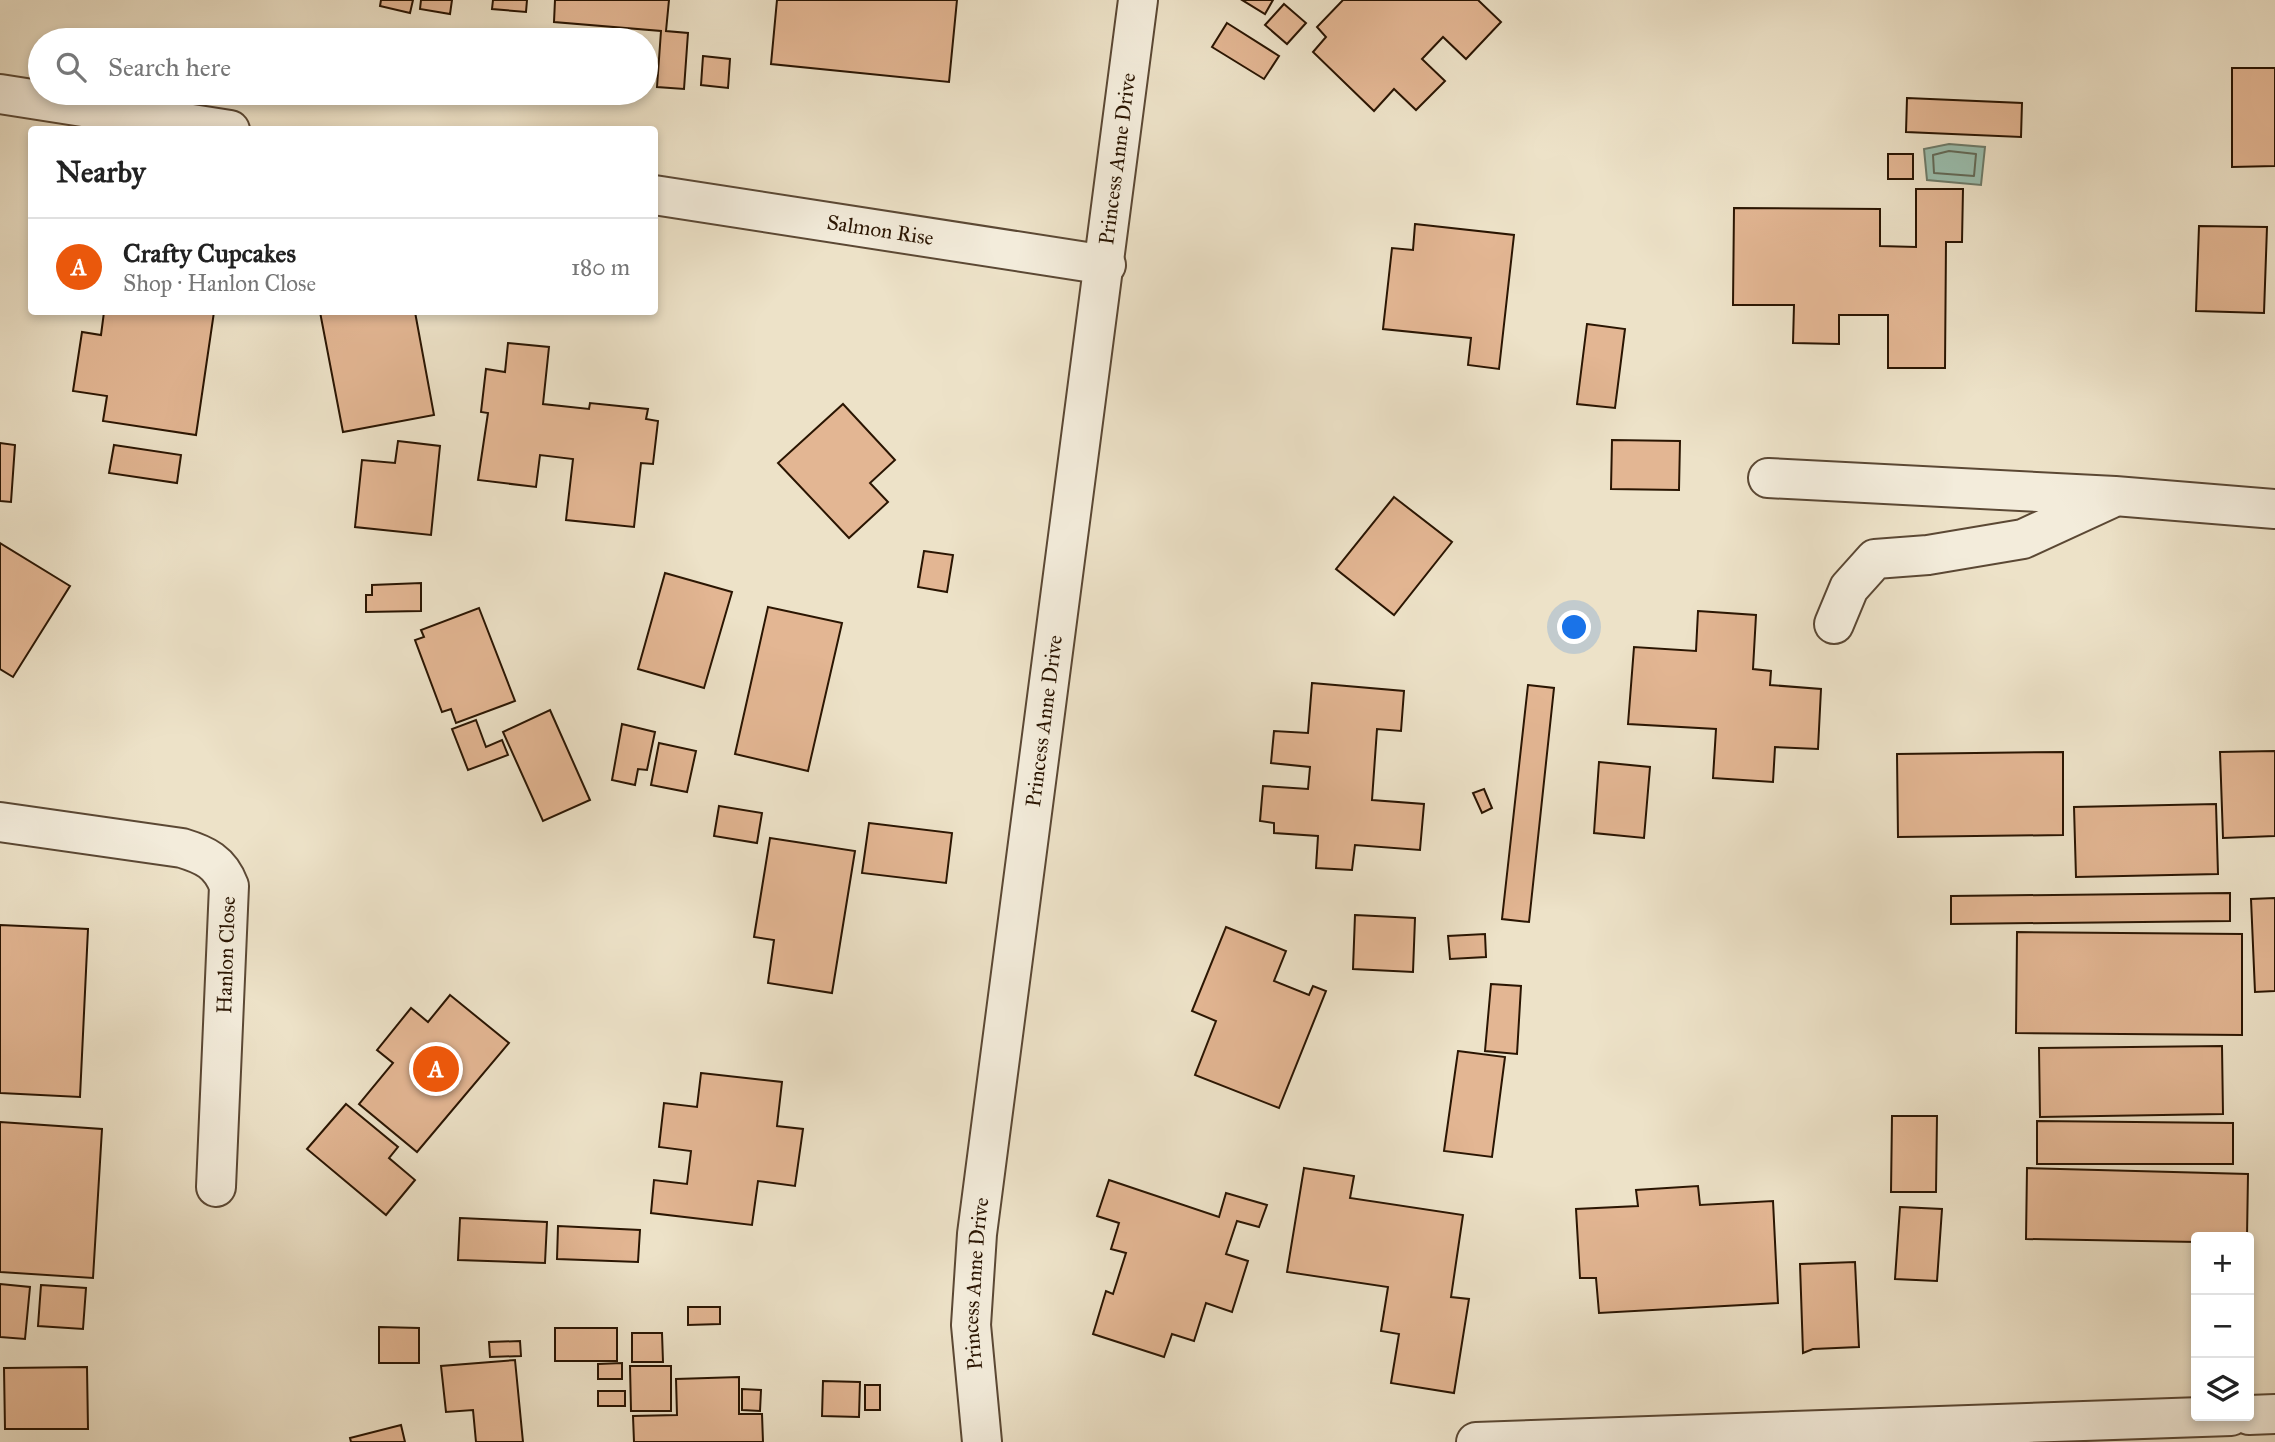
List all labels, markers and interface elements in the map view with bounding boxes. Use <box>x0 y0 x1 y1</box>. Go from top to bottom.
search box <box>28 28 658 105</box>
icon: search <box>52 48 90 86</box>
text: Search here <box>108 51 231 83</box>
street label: Princess Anne Drive <box>1093 71 1141 246</box>
text: Nearby <box>56 154 146 190</box>
street label: Salmon Rise <box>825 209 936 251</box>
text: Crafty Cupcakes <box>123 237 296 269</box>
text: A <box>71 253 87 281</box>
text: 180 m <box>571 253 630 281</box>
text: Shop · Hanlon Close <box>123 269 316 297</box>
your location <box>1557 610 1591 644</box>
street label: Princess Anne Drive <box>1020 633 1068 809</box>
street label: Hanlon Close <box>211 895 241 1014</box>
pin: A <box>413 1043 459 1095</box>
street label: Princess Anne Drive <box>958 1195 995 1371</box>
map controls <box>2191 1232 2254 1421</box>
button: + <box>2191 1232 2254 1295</box>
button: − <box>2191 1295 2254 1358</box>
button: layers <box>2191 1358 2254 1421</box>

